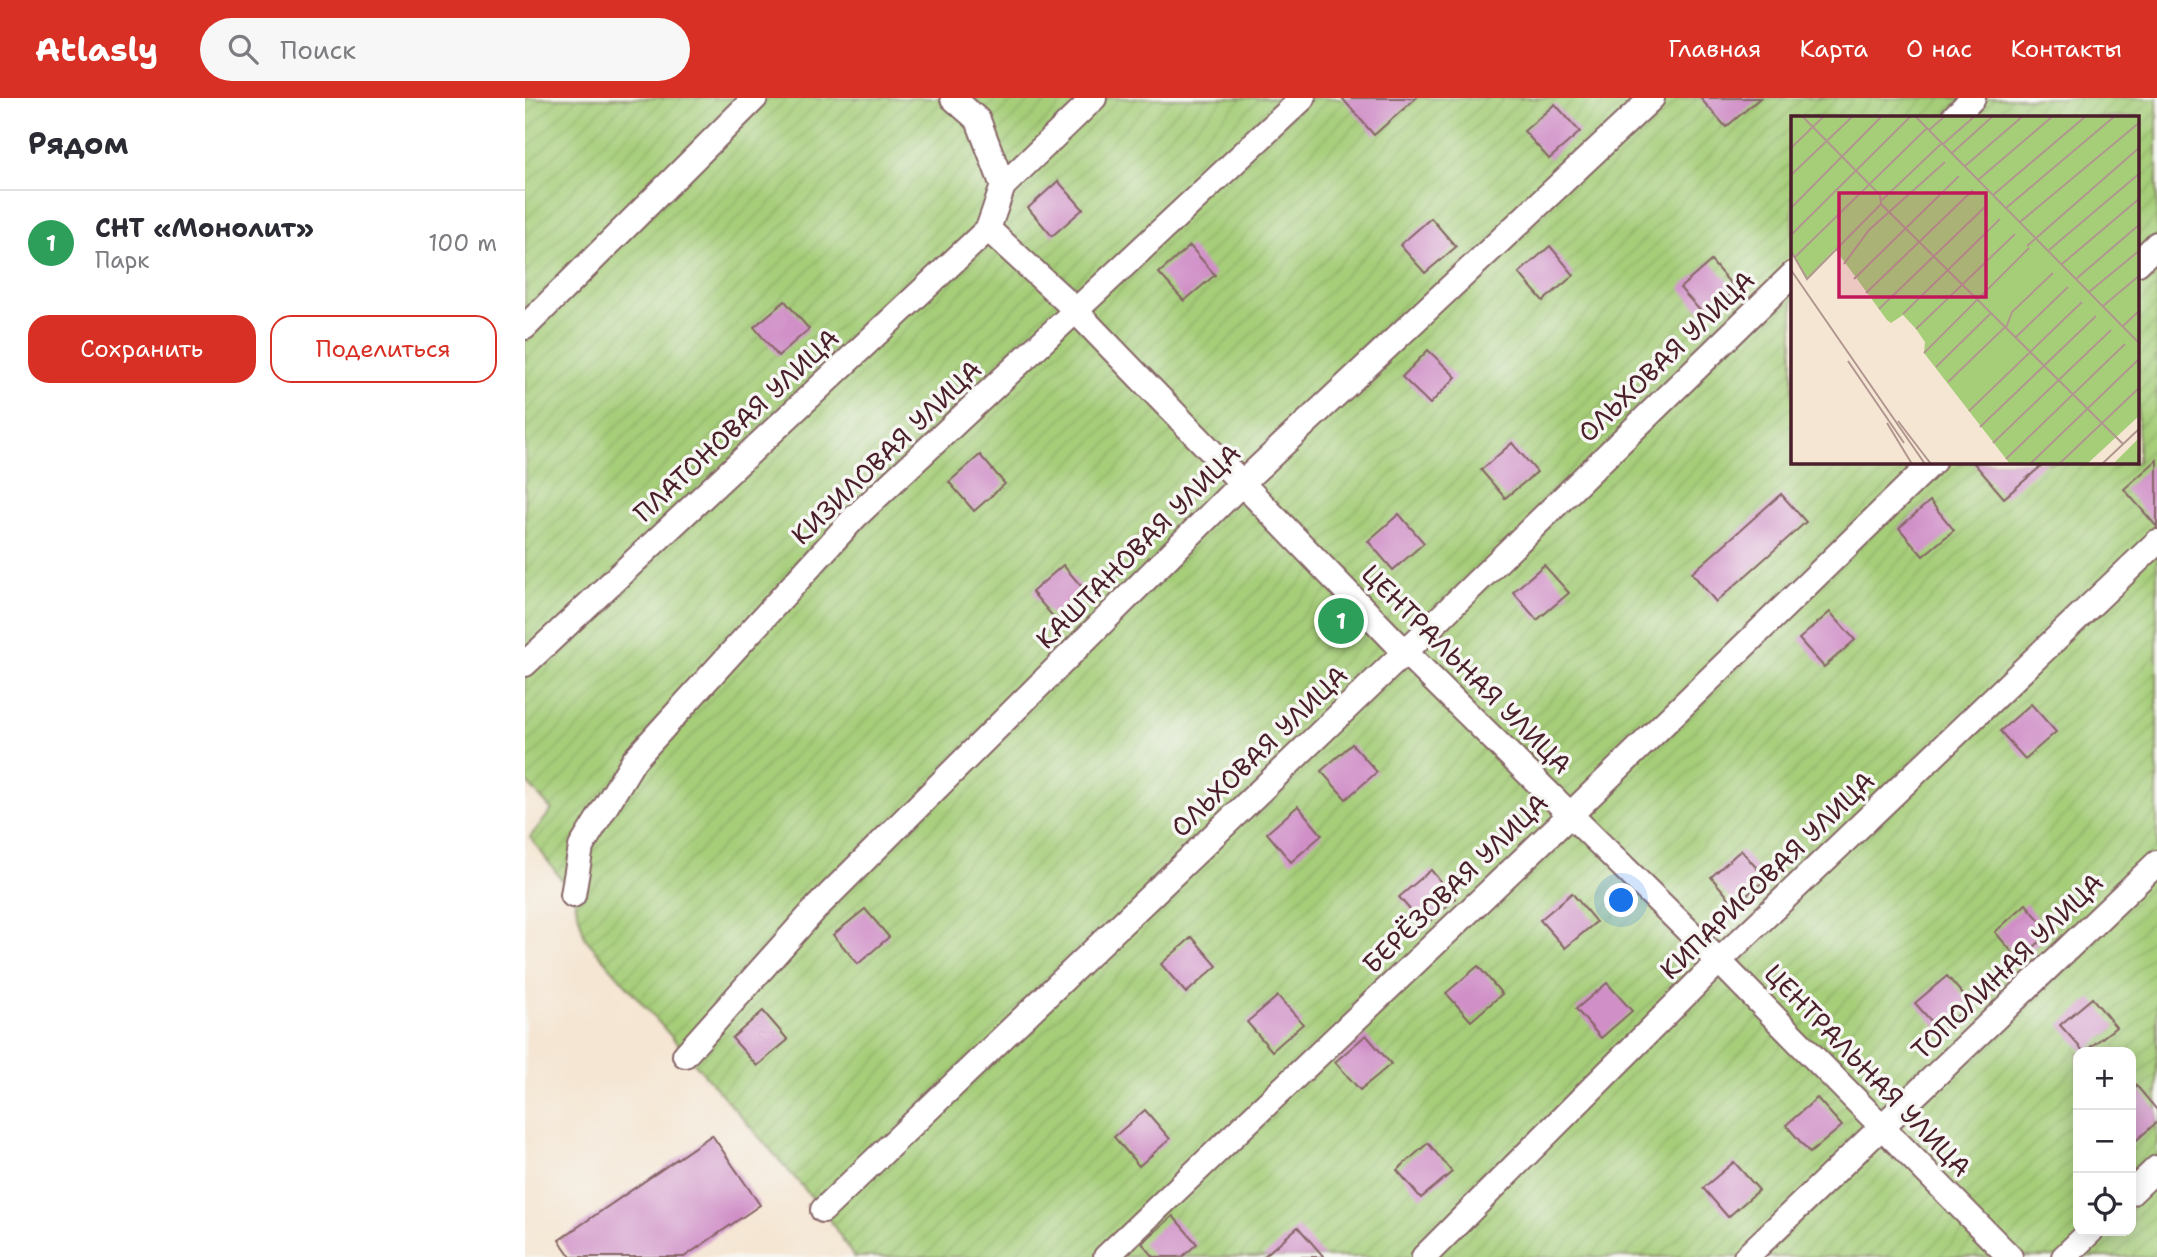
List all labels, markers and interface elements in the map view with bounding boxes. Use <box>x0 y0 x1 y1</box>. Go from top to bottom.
search box <box>200 18 690 81</box>
text: Atlasly <box>35 27 158 72</box>
icon: search <box>224 30 262 68</box>
text: Поиск <box>280 32 356 67</box>
text: Главная <box>1668 33 1761 65</box>
text: Карта <box>1799 33 1868 65</box>
text: О нас <box>1906 33 1972 65</box>
text: Контакты <box>2010 33 2122 65</box>
inset map <box>1791 116 2140 464</box>
text: Рядом <box>28 123 128 164</box>
text: СНТ «Монолит» <box>95 210 314 245</box>
text: 1 <box>46 228 56 258</box>
text: 100 m <box>428 228 497 258</box>
text: Парк <box>95 245 150 275</box>
street label: ОЛЬХОВАЯ УЛИЦА <box>1570 262 1762 450</box>
button: Сохранить <box>28 315 256 383</box>
button: Поделиться <box>270 315 497 383</box>
street label: ПЛАТОНОВАЯ УЛИЦА <box>626 320 846 530</box>
street label: КИЗИЛОВАЯ УЛИЦА <box>783 352 989 552</box>
street label: КАШТАНОВАЯ УЛИЦА <box>1028 436 1248 656</box>
street label: ЦЕНТРАЛЬНАЯ УЛИЦА <box>1354 556 1580 782</box>
pin: 1 <box>1318 595 1364 647</box>
street label: ОЛЬХОВАЯ УЛИЦА <box>1163 657 1355 845</box>
street label: КИПАРИСОВАЯ УЛИЦА <box>1652 763 1882 987</box>
street label: БЕРЁЗОВАЯ УЛИЦА <box>1355 785 1555 981</box>
street label: ТОПОЛИНАЯ УЛИЦА <box>1903 865 2111 1067</box>
your location <box>1604 883 1638 917</box>
street label: ЦЕНТРАЛЬНАЯ УЛИЦА <box>1757 956 1979 1184</box>
map controls <box>2073 1047 2136 1236</box>
button: + <box>2073 1047 2136 1110</box>
button: − <box>2073 1110 2136 1173</box>
button: locate <box>2073 1173 2136 1236</box>

